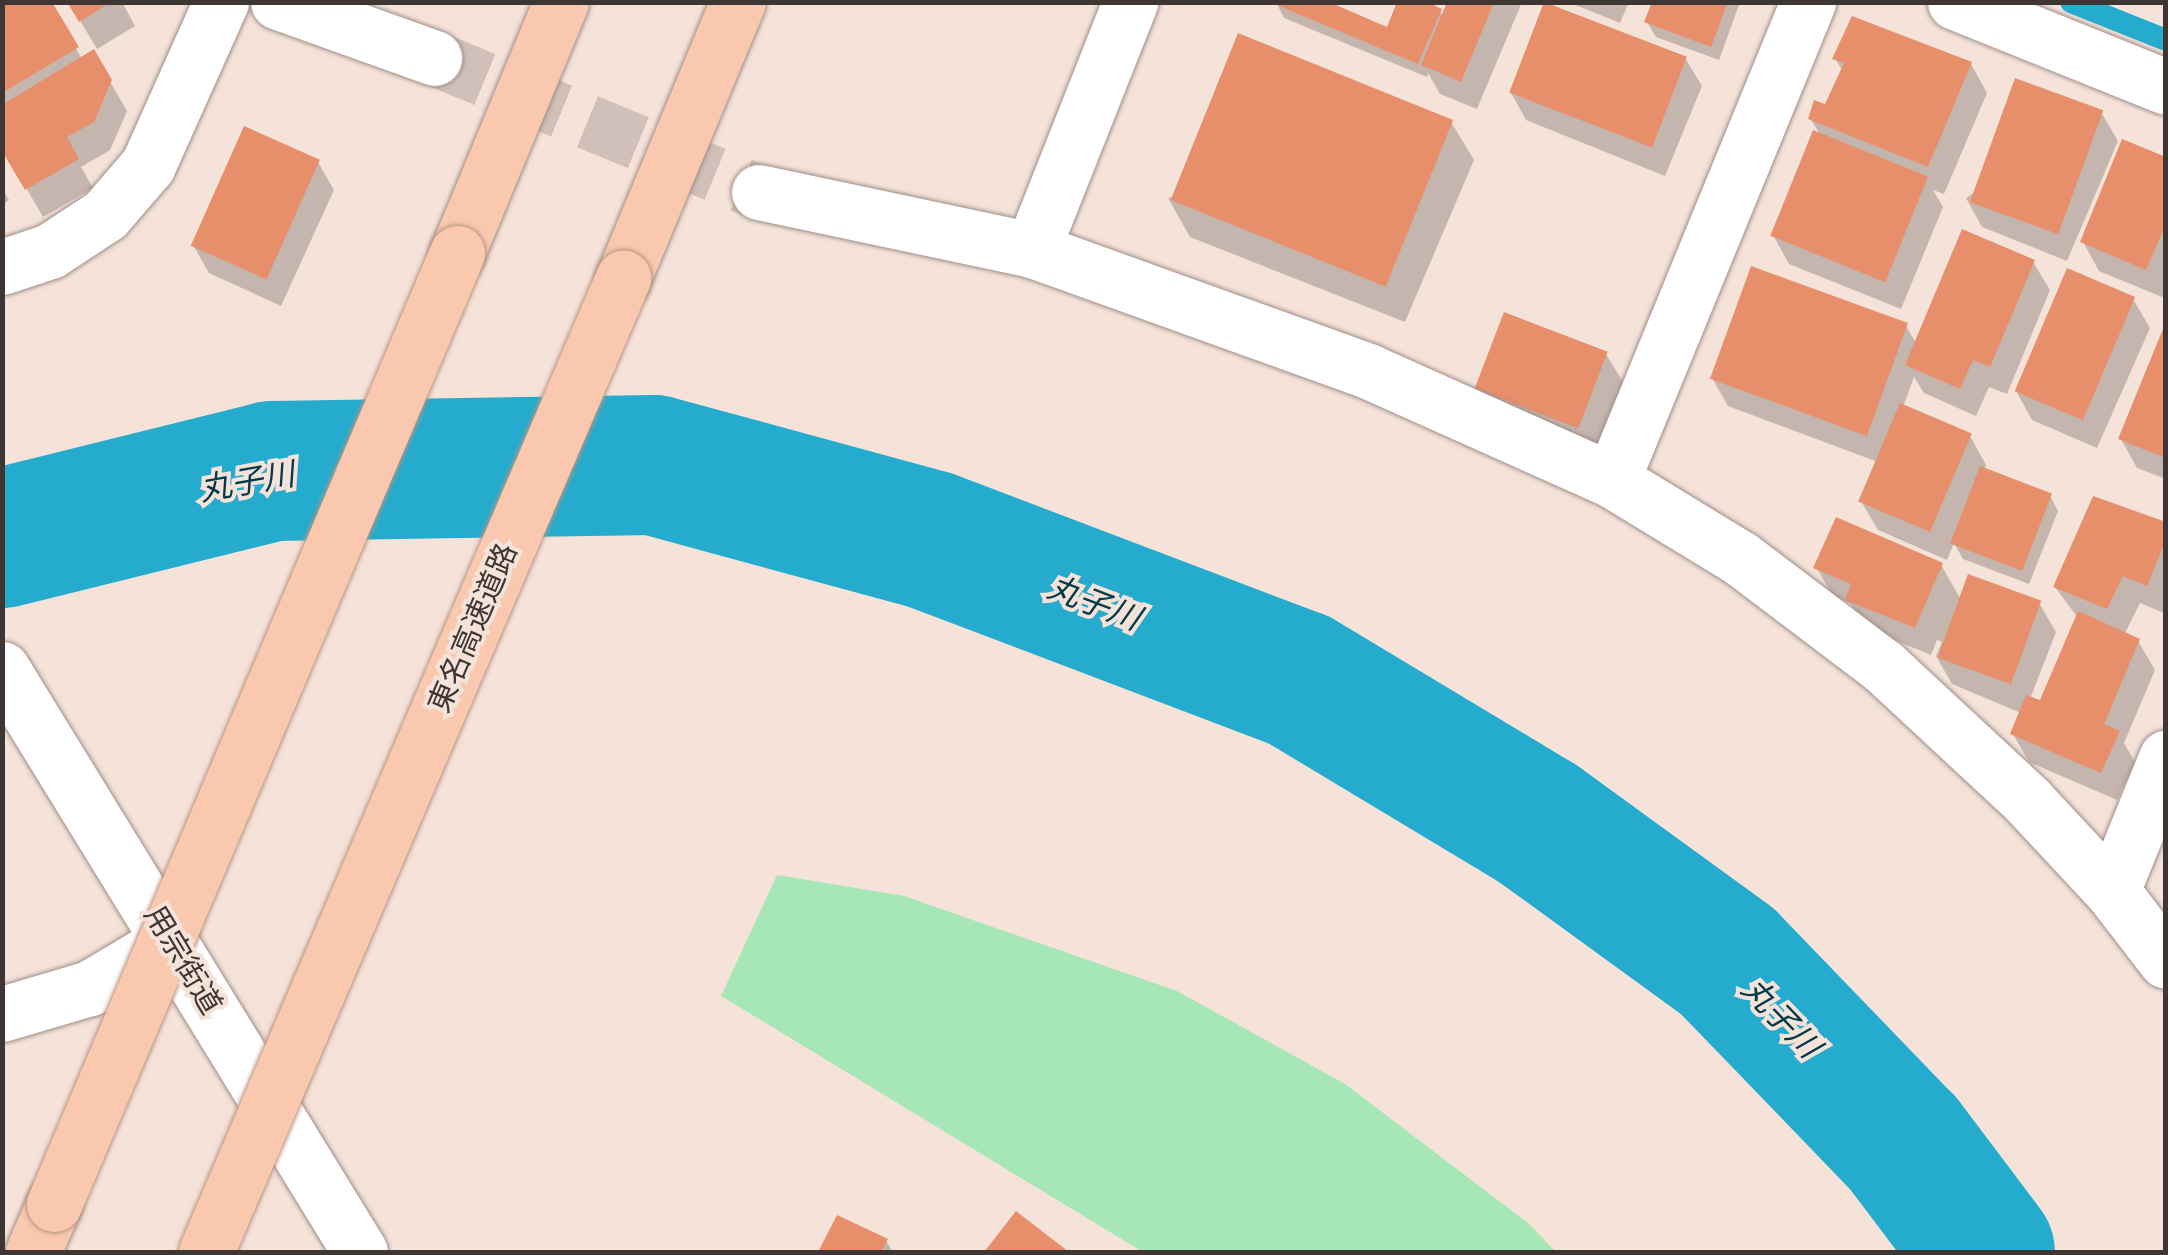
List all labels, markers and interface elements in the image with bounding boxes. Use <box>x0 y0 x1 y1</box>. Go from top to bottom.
water label: 丸子川 <box>196 455 298 509</box>
street label: 東名高速道路 <box>421 538 525 718</box>
water label: 丸子川 <box>1042 568 1146 638</box>
street label: 用宗街道 <box>137 899 229 1021</box>
water label: 丸子川 <box>1734 970 1828 1066</box>

